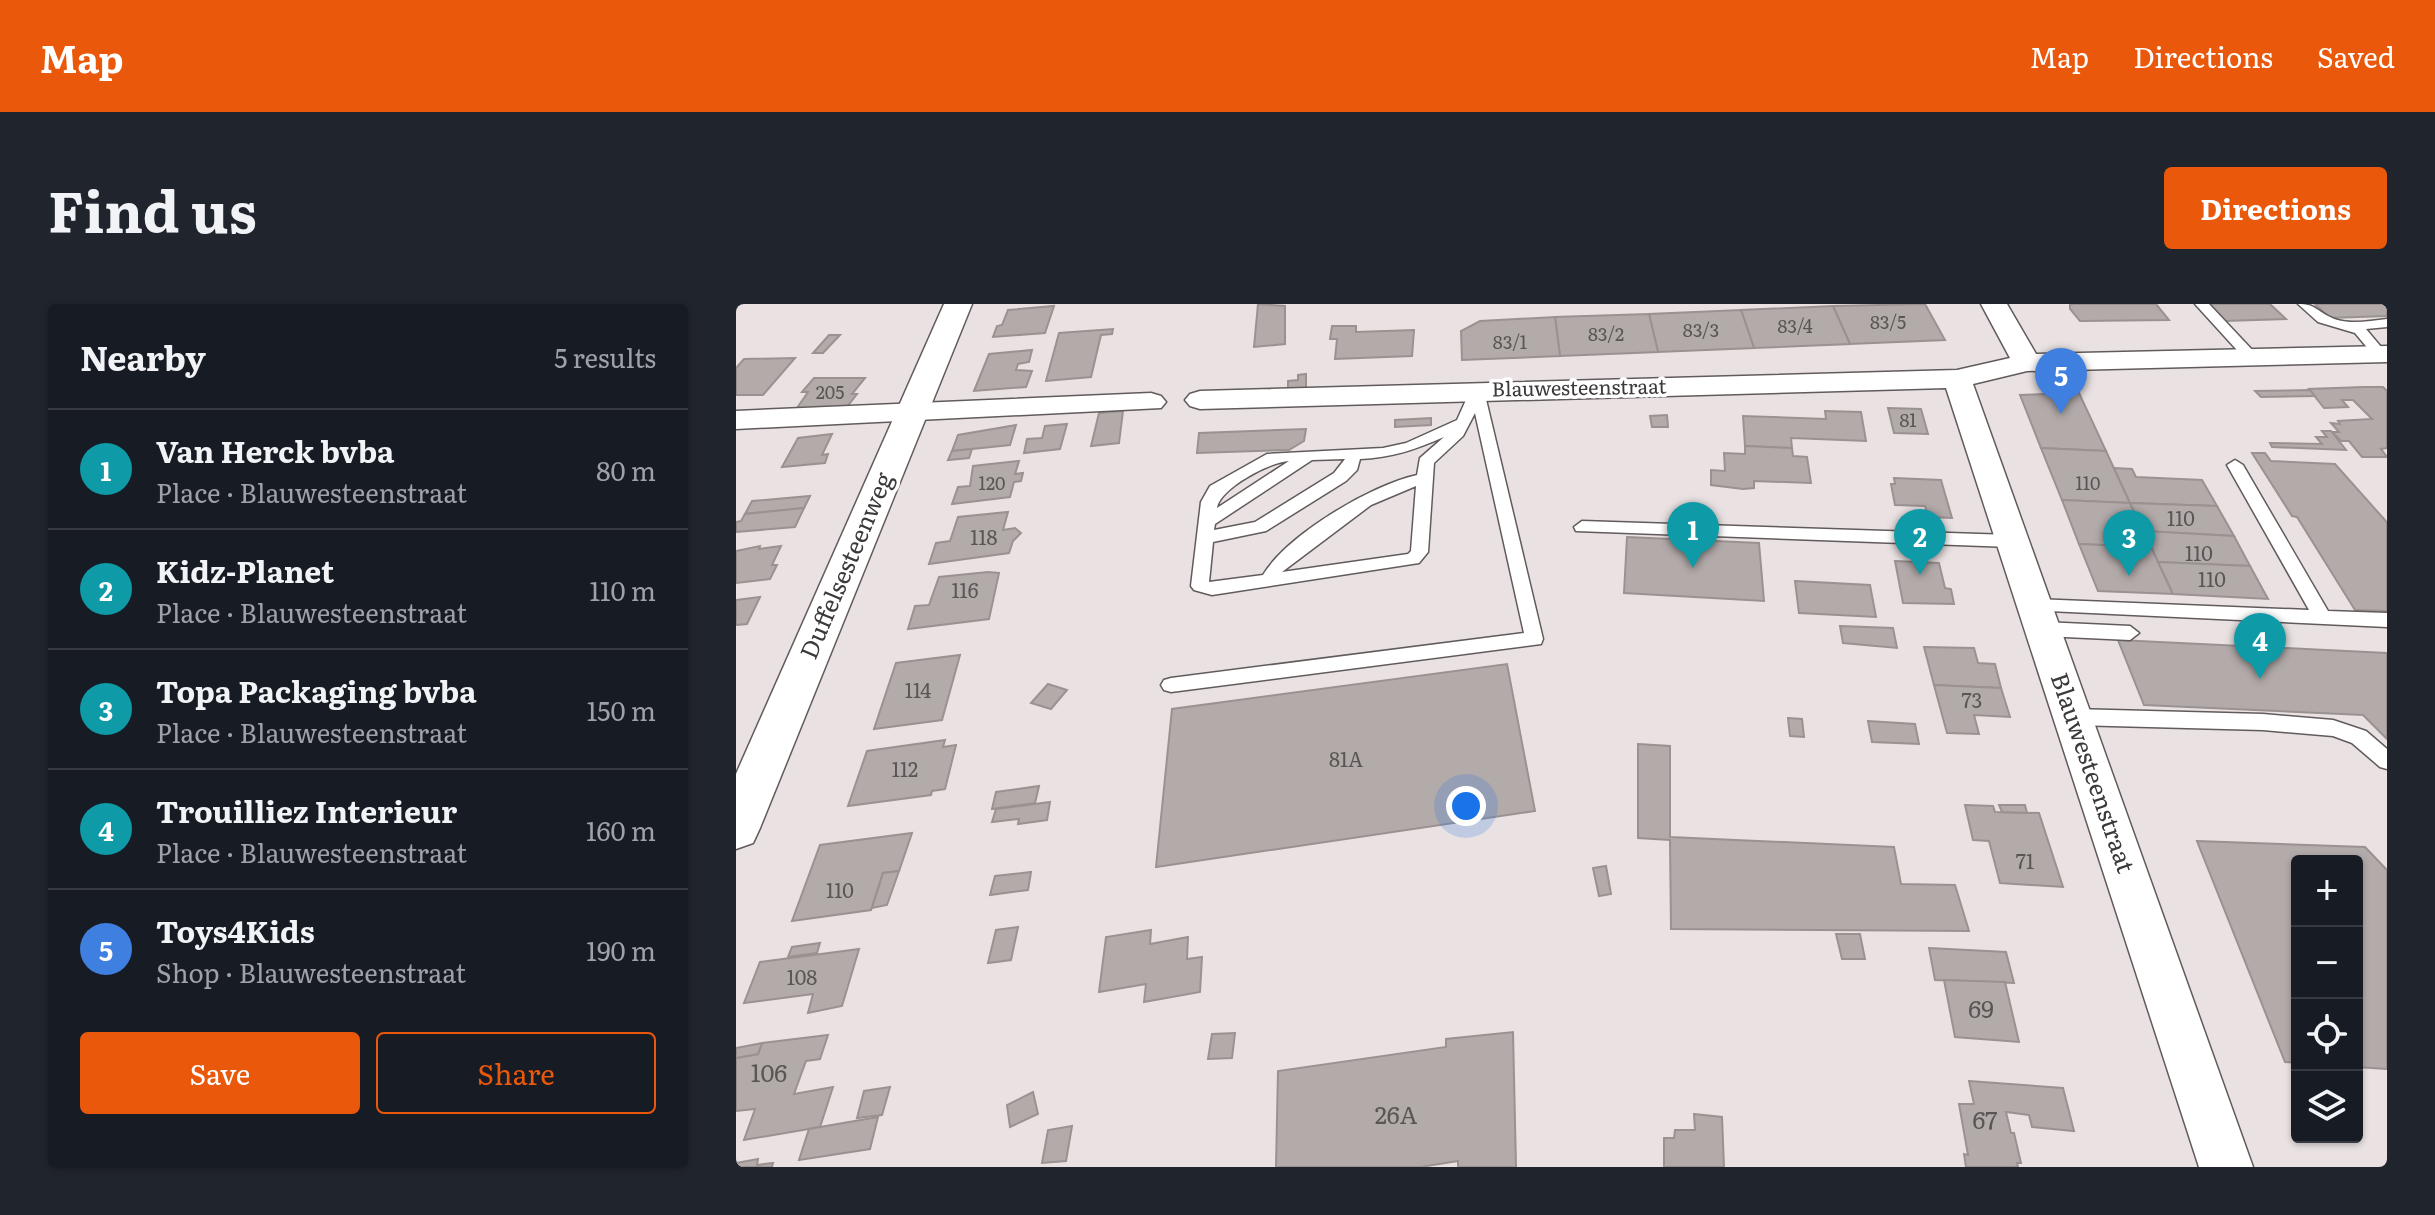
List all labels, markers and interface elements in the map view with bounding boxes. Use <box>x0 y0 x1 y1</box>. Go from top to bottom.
text: Map <box>40 28 124 85</box>
text: Map <box>2030 35 2089 77</box>
text: Directions <box>2133 35 2273 77</box>
text: Saved <box>2317 35 2395 77</box>
text: Find us <box>48 167 257 250</box>
button: Directions <box>2164 167 2387 249</box>
house number: 83/5 <box>1870 308 1906 335</box>
house number: 83/4 <box>1777 312 1813 339</box>
house number: 83/3 <box>1683 316 1719 343</box>
house number: 83/2 <box>1588 320 1624 347</box>
house number: 83/1 <box>1493 328 1527 355</box>
text: Nearby <box>80 331 206 381</box>
text: 5 results <box>554 337 656 376</box>
pin: 5 <box>2035 348 2087 414</box>
street label: Blauwesteenstraat <box>1491 369 1667 403</box>
house number: 205 <box>816 378 844 405</box>
house number: 81 <box>1899 406 1917 433</box>
text: Van Herck bvba <box>156 428 394 472</box>
text: 1 <box>101 450 111 489</box>
text: 80 m <box>596 450 656 489</box>
street label: Duffelsesteenweg <box>790 466 900 664</box>
house number: 120 <box>979 469 1005 496</box>
house number: 110 <box>2075 469 2101 496</box>
text: Place · Blauwesteenstraat <box>156 472 467 511</box>
pin: 1 <box>1667 502 1719 568</box>
house number: 110 <box>2167 502 2195 532</box>
pin: 2 <box>1894 509 1946 575</box>
pin: 3 <box>2103 510 2155 576</box>
house number: 118 <box>970 521 998 551</box>
house number: 110 <box>2185 537 2213 567</box>
text: Kidz-Planet <box>156 548 334 592</box>
house number: 110 <box>2198 563 2226 593</box>
text: 2 <box>99 570 113 609</box>
text: 110 m <box>589 570 656 609</box>
house number: 116 <box>951 574 979 604</box>
text: Place · Blauwesteenstraat <box>156 592 467 631</box>
pin: 4 <box>2234 613 2286 679</box>
street label: Blauwesteenstraat <box>2044 667 2145 877</box>
text: Topa Packaging bvba <box>156 668 477 712</box>
house number: 114 <box>905 674 931 704</box>
house number: 73 <box>1962 684 1982 714</box>
text: 3 <box>99 690 113 729</box>
text: 150 m <box>587 690 656 729</box>
text: Place · Blauwesteenstraat <box>156 712 467 751</box>
house number: 81A <box>1329 743 1363 773</box>
house number: 112 <box>892 753 918 783</box>
your location <box>1446 786 1486 826</box>
text: Trouilliez Interieur <box>156 788 457 832</box>
text: 4 <box>98 810 114 849</box>
text: 160 m <box>586 810 656 849</box>
text: Place · Blauwesteenstraat <box>156 832 467 871</box>
house number: 71 <box>2016 845 2034 875</box>
map controls <box>2291 855 2363 1143</box>
button: + <box>2291 855 2363 927</box>
house number: 110 <box>826 874 854 904</box>
text: Toys4Kids <box>156 908 315 952</box>
button: − <box>2291 927 2363 999</box>
text: 5 <box>99 930 113 969</box>
text: 190 m <box>586 930 656 969</box>
text: Shop · Blauwesteenstraat <box>156 952 466 991</box>
house number: 108 <box>787 961 817 991</box>
house number: 69 <box>1968 990 1994 1025</box>
button: locate <box>2291 999 2363 1071</box>
button: Save <box>80 1032 360 1114</box>
button: Share <box>376 1032 656 1114</box>
house number: 106 <box>751 1054 787 1089</box>
button: layers <box>2291 1071 2363 1143</box>
house number: 26A <box>1375 1096 1418 1131</box>
house number: 67 <box>1972 1101 1998 1136</box>

